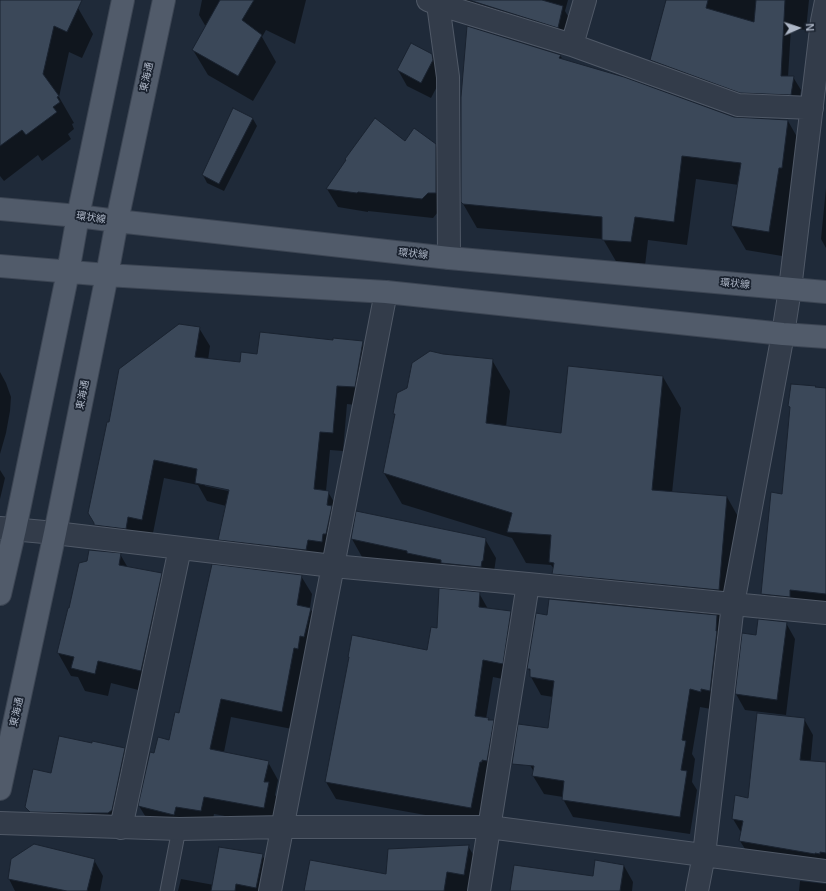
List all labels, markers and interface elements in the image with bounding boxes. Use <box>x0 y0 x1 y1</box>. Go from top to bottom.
north arrow <box>778 8 818 48</box>
text: N <box>804 23 816 32</box>
street label: 東海通 <box>138 61 156 93</box>
street label: 環状線 <box>75 210 107 226</box>
street label: 環状線 <box>397 246 429 262</box>
street label: 環状線 <box>720 277 750 291</box>
street label: 東海通 <box>74 379 92 411</box>
street label: 東海通 <box>8 696 26 728</box>

